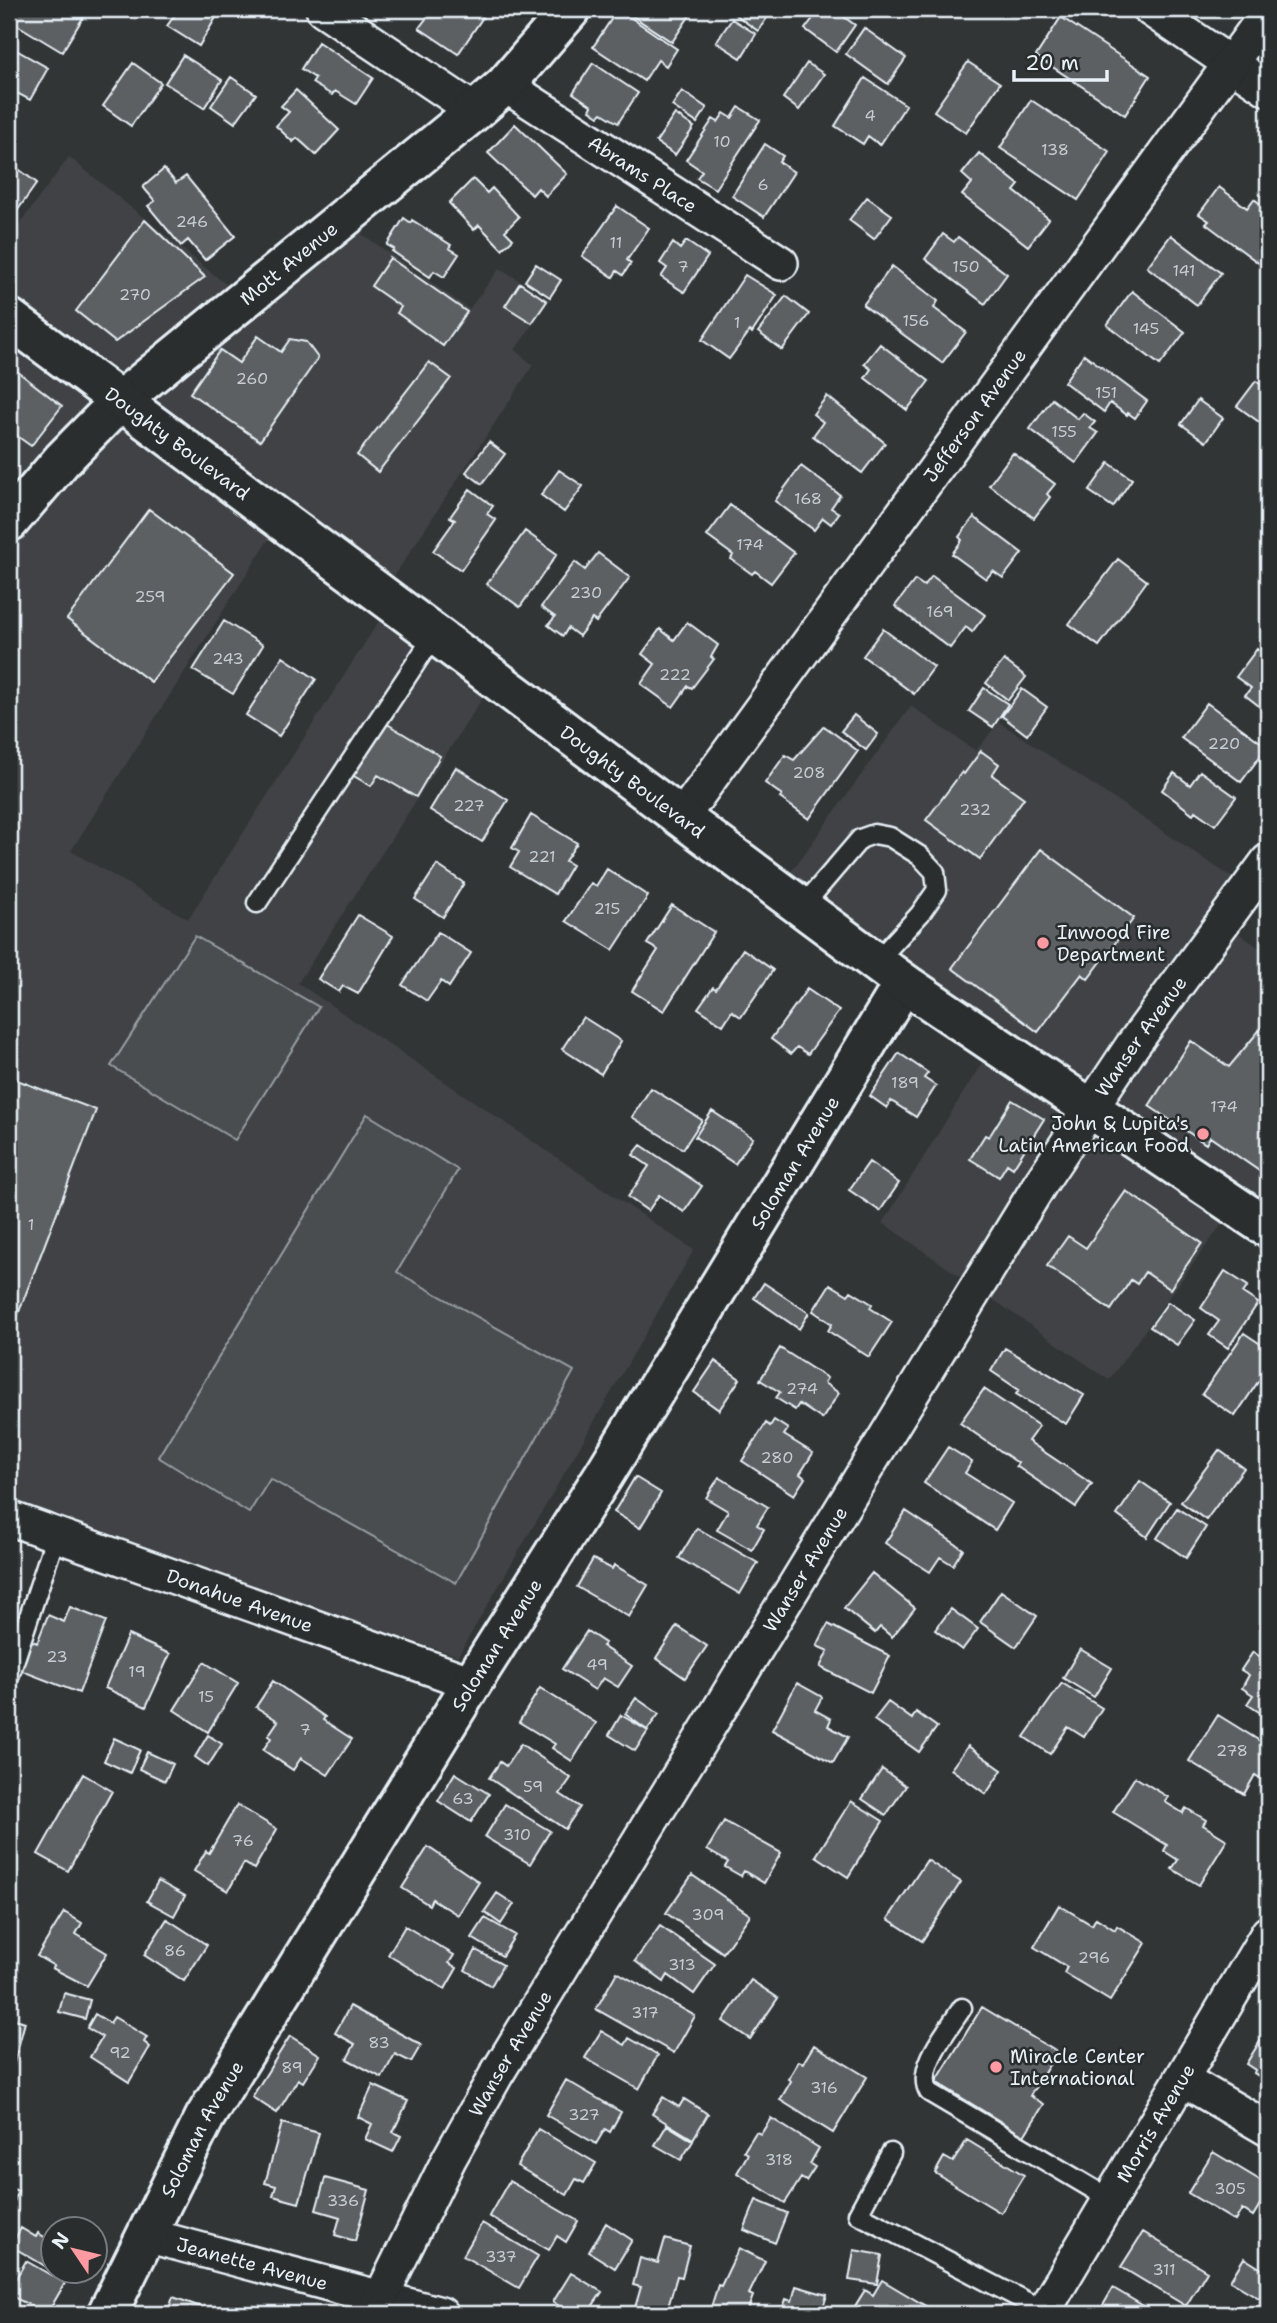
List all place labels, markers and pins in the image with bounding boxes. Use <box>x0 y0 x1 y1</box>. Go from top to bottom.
place label: Inwood Fire Department <box>1057 920 1170 967</box>
marker: Inwood Fire Department <box>1035 935 1051 951</box>
place label: John & Lupita's Latin American Food <box>998 1111 1189 1158</box>
marker: John & Lupita's Latin American Food <box>1195 1126 1211 1142</box>
place label: Miracle Center International <box>1010 2044 1145 2091</box>
marker: Miracle Center International <box>988 2059 1004 2075</box>

